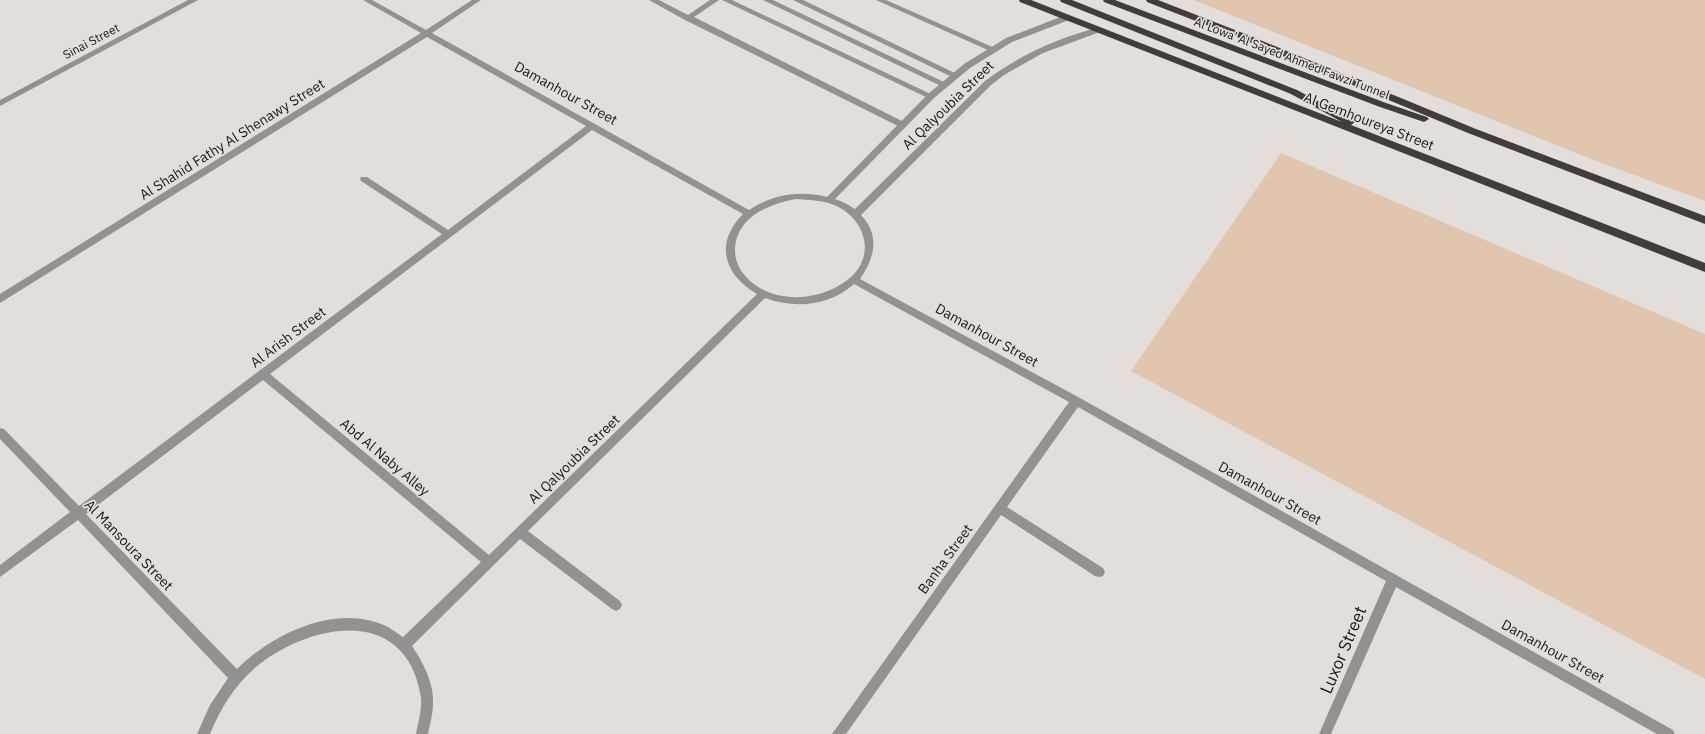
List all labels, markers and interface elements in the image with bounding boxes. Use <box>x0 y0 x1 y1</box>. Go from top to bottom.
street label: Al Lowa' Al Sayed Ahmed Fawzi Tunnel <box>1192 14 1392 102</box>
street label: Sinai Street <box>60 20 122 62</box>
street label: Damanhour Street <box>511 57 621 129</box>
street label: Al Qalyoubia Street <box>898 57 998 153</box>
street label: Al Shahid Fathy Al Shenawy Street <box>136 74 328 204</box>
street label: Al Gemhoureya Street <box>1301 88 1437 154</box>
street label: Damanhour Street <box>932 299 1042 371</box>
street label: Al Arish Street <box>247 303 329 371</box>
street label: Al Qalyoubia Street <box>524 411 624 507</box>
street label: Abd Al Naby Alley <box>337 414 433 500</box>
street label: Damanhour Street <box>1215 457 1325 529</box>
street label: Al Mansoura Street <box>81 496 177 594</box>
street label: Banha Street <box>914 521 976 597</box>
street label: Luxor Street <box>1315 603 1371 697</box>
street label: Damanhour Street <box>1498 615 1608 687</box>

